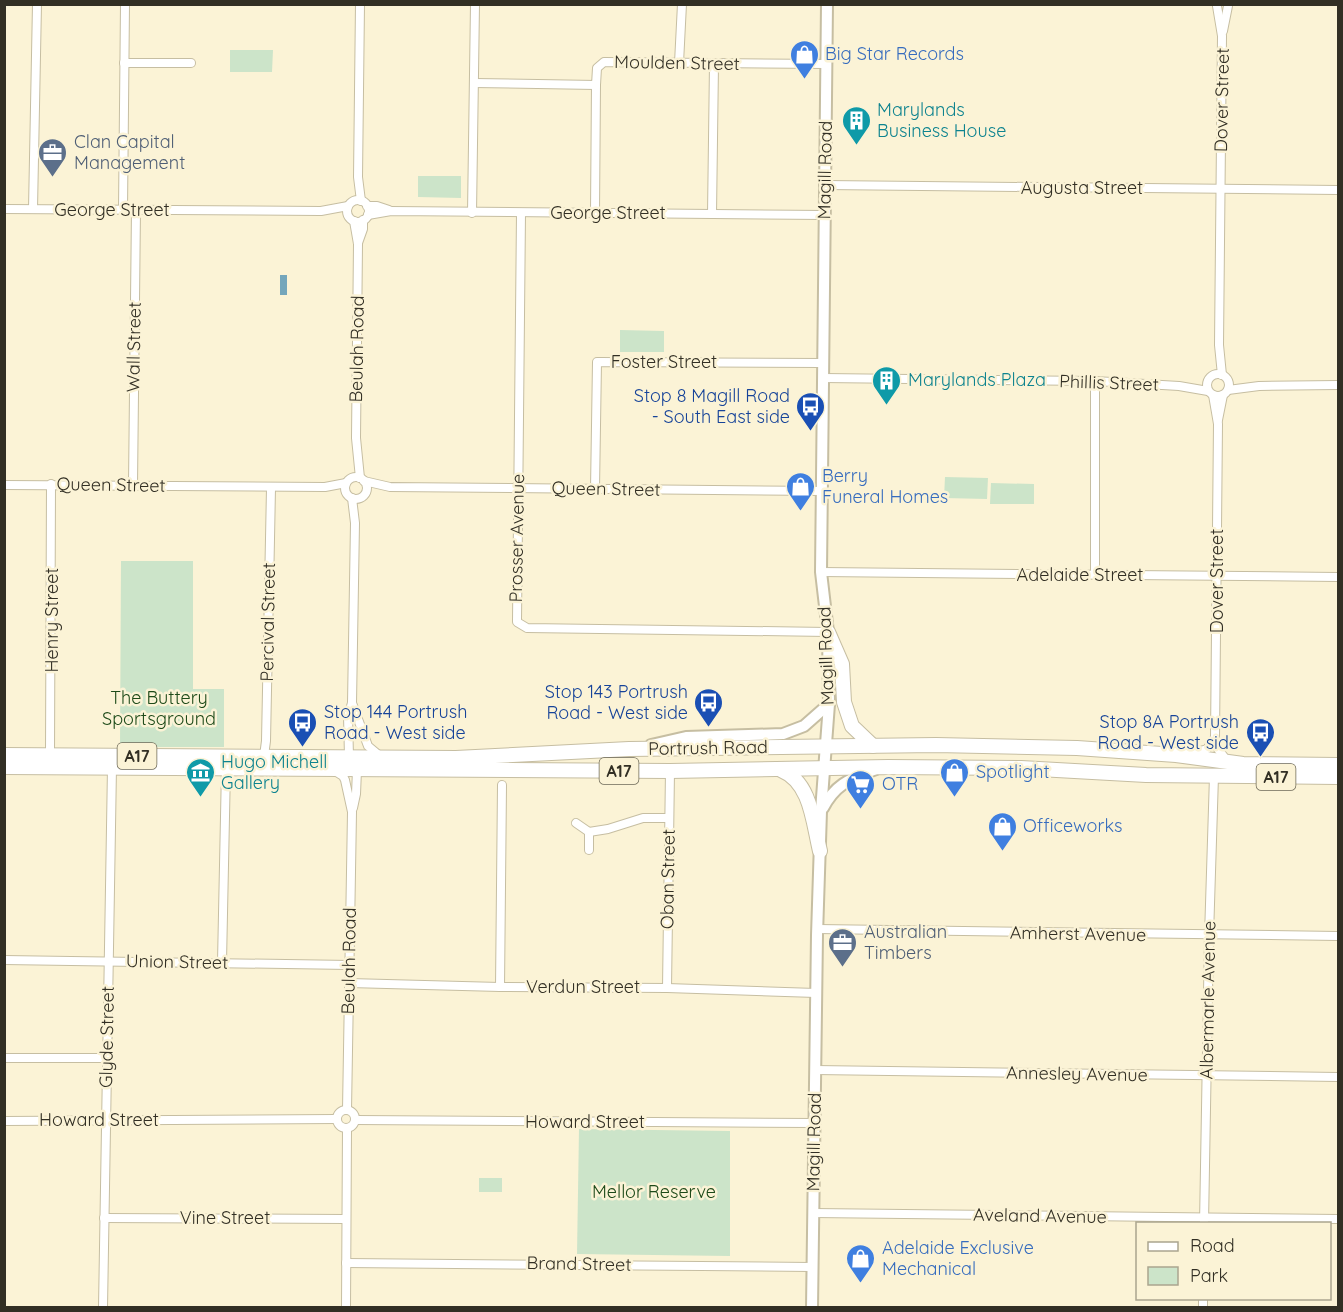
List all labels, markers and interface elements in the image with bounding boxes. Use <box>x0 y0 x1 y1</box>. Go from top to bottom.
shop icon: Big Star Records <box>788 38 820 80</box>
place label: Big Star Records <box>825 42 964 65</box>
street label: Dover Street <box>1209 48 1234 152</box>
street label: Moulden Street <box>614 50 740 75</box>
place label: Marylands Business House <box>877 98 1006 142</box>
building icon: Marylands Business House <box>840 104 872 146</box>
street label: Magill Road <box>812 120 837 220</box>
place label: Clan Capital Management <box>74 130 185 174</box>
office icon: Clan Capital Management <box>37 136 69 178</box>
street label: Augusta Street <box>1021 176 1143 199</box>
street label: George Street <box>54 198 170 221</box>
street label: George Street <box>550 201 666 224</box>
street label: Beulah Road <box>344 295 369 403</box>
street label: Wall Street <box>121 302 146 392</box>
street label: Foster Street <box>611 350 717 373</box>
building icon: Marylands Plaza <box>871 364 903 406</box>
place label: Marylands Plaza <box>908 368 1046 391</box>
street label: Phillis Street <box>1059 369 1159 396</box>
place label: Stop 8 Magill Road - South East side <box>634 384 790 428</box>
bus stop icon: Stop 8 Magill Road - South East side <box>795 390 827 432</box>
place label: Berry Funeral Homes <box>822 464 948 508</box>
shop icon: Berry Funeral Homes <box>785 470 817 512</box>
street label: Queen Street <box>56 472 166 497</box>
street label: Prosser Avenue <box>504 474 529 602</box>
street label: Queen Street <box>551 476 661 501</box>
street label: Dover Street <box>1205 529 1228 633</box>
street label: Percival Street <box>255 562 280 682</box>
street label: Adelaide Street <box>1017 563 1143 586</box>
street label: Henry Street <box>40 568 63 672</box>
street label: Magill Road <box>812 606 839 706</box>
place label: Stop 143 Portrush Road - West side <box>545 680 688 724</box>
park label: The Buttery Sportsground <box>102 686 216 730</box>
bus stop icon: Stop 143 Portrush Road - West side <box>693 686 725 728</box>
place label: Stop 144 Portrush Road - West side <box>324 700 467 744</box>
bus stop icon: Stop 144 Portrush Road - West side <box>287 706 319 748</box>
place label: Stop 8A Portrush Road - West side <box>1097 710 1239 754</box>
bus stop icon: Stop 8A Portrush Road - West side <box>1244 716 1276 758</box>
street label: Portrush Road <box>648 735 768 760</box>
road number: A17 <box>118 743 156 769</box>
place label: Hugo Michell Gallery <box>221 750 327 794</box>
museum icon: Hugo Michell Gallery <box>184 756 216 798</box>
shop icon: Spotlight <box>939 756 971 798</box>
road number: A17 <box>600 758 638 784</box>
place label: Spotlight <box>976 760 1050 783</box>
road number: A17 <box>1256 764 1296 790</box>
supermarket icon: OTR <box>845 768 877 810</box>
place label: OTR <box>882 772 918 795</box>
shop icon: Officeworks <box>986 810 1018 852</box>
place label: Officeworks <box>1023 814 1122 837</box>
street label: Oban Street <box>655 829 680 929</box>
street label: Beulah Road <box>336 907 361 1015</box>
place label: Australian Timbers <box>864 920 947 964</box>
street label: Albermarle Avenue <box>1195 920 1220 1080</box>
street label: Amherst Avenue <box>1010 921 1146 946</box>
office icon: Australian Timbers <box>827 926 859 968</box>
street label: Union Street <box>126 949 228 974</box>
street label: Verdun Street <box>526 975 640 998</box>
street label: Glyde Street <box>94 986 119 1088</box>
street label: Annesley Avenue <box>1006 1061 1148 1086</box>
street label: Magill Road <box>801 1092 826 1192</box>
street label: Howard Street <box>39 1108 159 1131</box>
street label: Howard Street <box>525 1110 645 1133</box>
park label: Mellor Reserve <box>592 1180 716 1203</box>
street label: Aveland Avenue <box>973 1203 1107 1228</box>
street label: Vine Street <box>180 1206 270 1229</box>
legend <box>1136 1222 1331 1300</box>
text: Road <box>1190 1234 1235 1257</box>
place label: Adelaide Exclusive Mechanical <box>882 1236 1034 1280</box>
shop icon: Adelaide Exclusive Mechanical <box>845 1242 877 1284</box>
street label: Brand Street <box>526 1251 632 1276</box>
text: Park <box>1190 1264 1228 1287</box>

